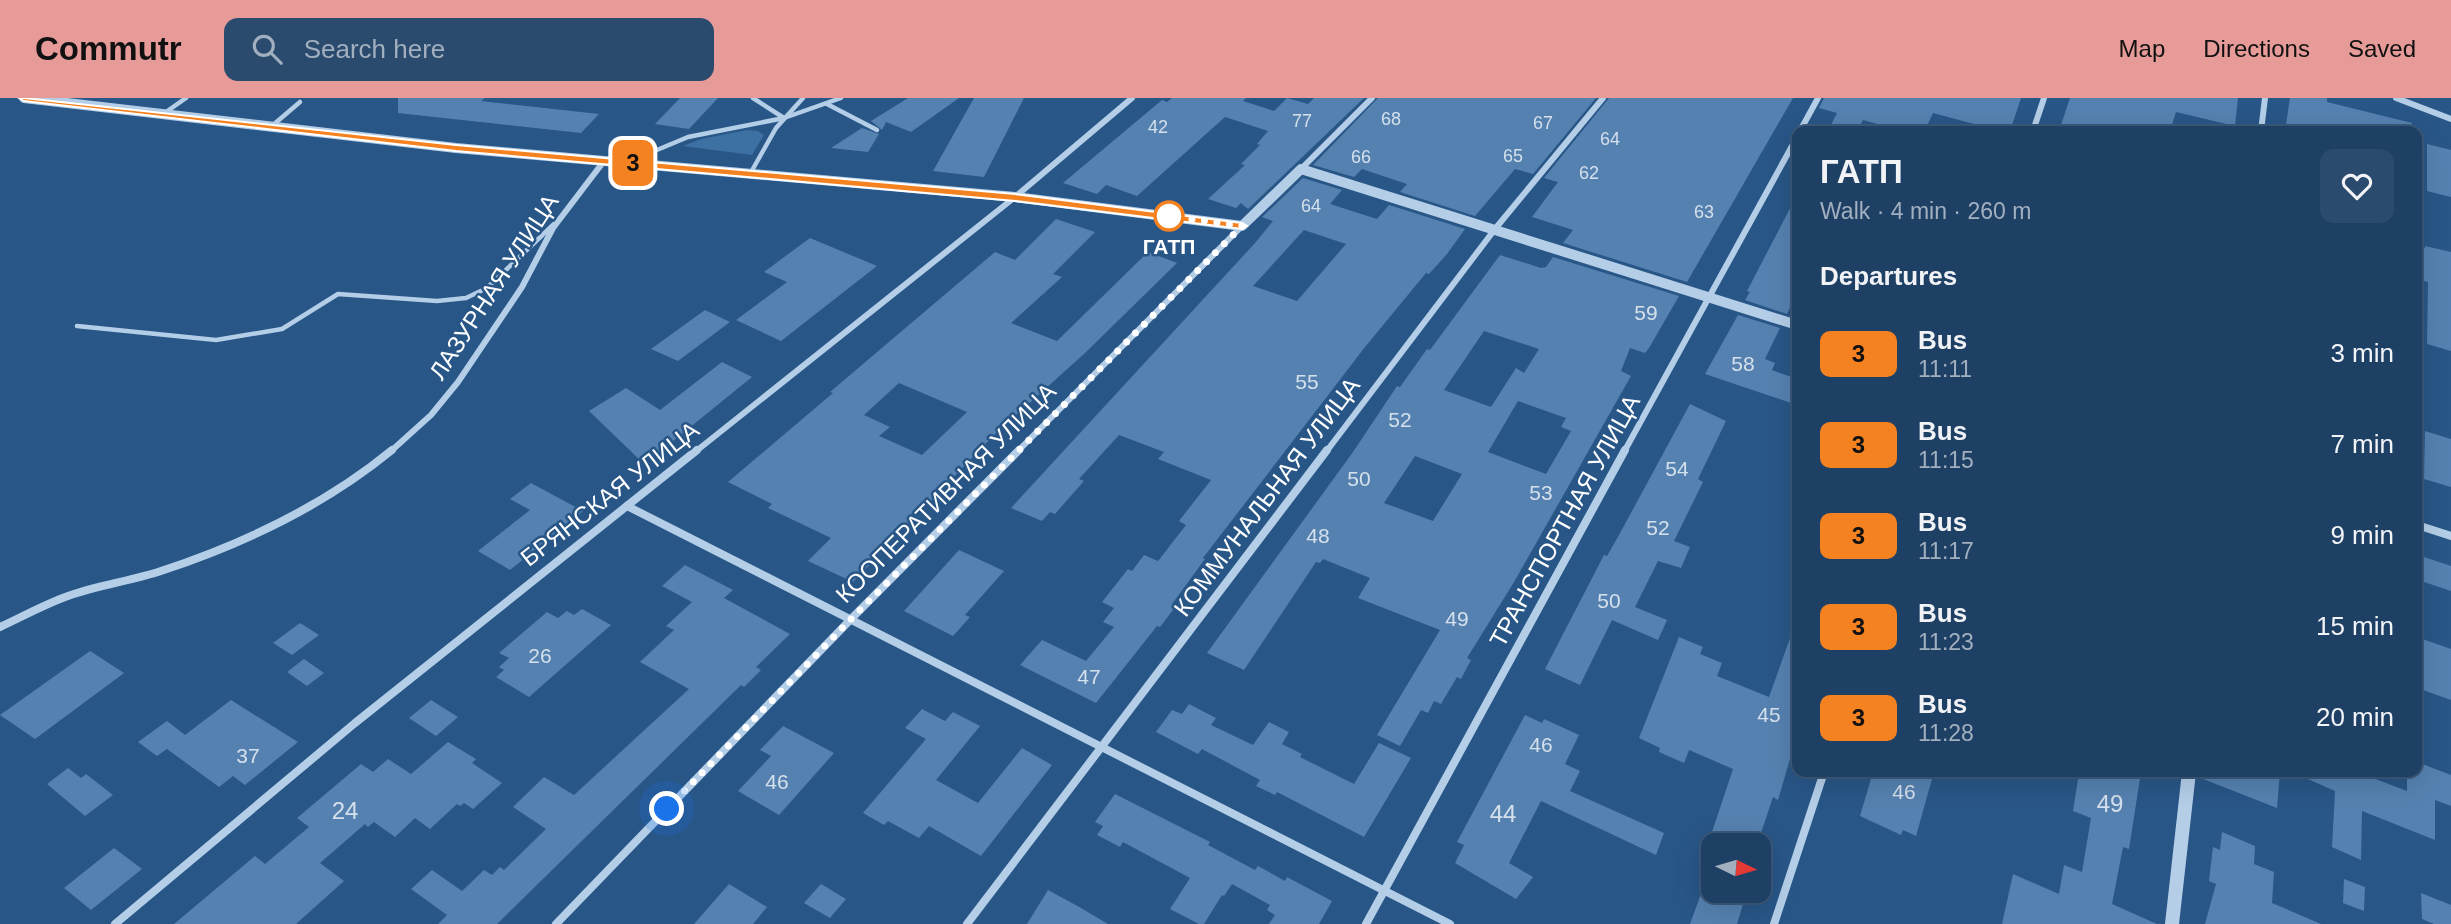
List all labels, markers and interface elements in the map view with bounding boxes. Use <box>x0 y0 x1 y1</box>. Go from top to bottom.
search box <box>224 18 714 81</box>
text: Commutr <box>35 30 182 67</box>
icon: search <box>248 30 286 68</box>
text: Search here <box>304 34 445 64</box>
text: Map <box>2119 35 2165 62</box>
text: Directions <box>2203 35 2310 62</box>
text: Saved <box>2348 35 2416 62</box>
house number: 68 <box>1381 109 1401 129</box>
house number: 77 <box>1292 111 1312 131</box>
house number: 67 <box>1533 113 1553 133</box>
house number: 42 <box>1148 117 1168 137</box>
house number: 64 <box>1600 129 1620 149</box>
line badge: 3 <box>610 140 656 186</box>
house number: 65 <box>1503 146 1523 166</box>
house number: 66 <box>1351 147 1371 167</box>
text: 3 <box>626 149 640 176</box>
button: heart <box>2320 149 2394 223</box>
text: ГАТП <box>1820 153 1903 190</box>
house number: 62 <box>1579 163 1599 183</box>
street label: ЛАЗУРНАЯ УЛИЦА <box>424 189 564 384</box>
house number: 64 <box>1301 196 1321 216</box>
text: Walk · 4 min · 260 m <box>1820 198 2031 224</box>
marker: ГАТП <box>1154 201 1184 231</box>
house number: 63 <box>1694 202 1714 222</box>
place label: ГАТП <box>1143 235 1195 258</box>
text: Departures <box>1820 261 1957 291</box>
house number: 59 <box>1634 301 1658 324</box>
text: Bus <box>1918 325 1967 355</box>
text: 3 min <box>2330 338 2394 368</box>
text: 3 <box>1852 340 1865 367</box>
house number: 58 <box>1731 352 1755 375</box>
text: 11:11 <box>1918 356 1972 382</box>
house number: 55 <box>1295 370 1319 393</box>
street label: КОММУНАЛЬНАЯ УЛИЦА <box>1168 372 1365 621</box>
street label: КООПЕРАТИВНАЯ УЛИЦА <box>830 377 1061 608</box>
street label: ТРАНСПОРТНАЯ УЛИЦА <box>1484 390 1645 651</box>
house number: 52 <box>1388 408 1412 431</box>
street label: БРЯНСКАЯ УЛИЦА <box>515 416 704 571</box>
text: Bus <box>1918 416 1967 446</box>
text: 7 min <box>2330 429 2394 459</box>
text: 3 <box>1852 431 1865 458</box>
text: 11:15 <box>1918 447 1974 473</box>
house number: 54 <box>1665 457 1689 480</box>
house number: 50 <box>1347 467 1371 490</box>
house number: 53 <box>1529 481 1553 504</box>
text: Bus <box>1918 507 1967 537</box>
house number: 52 <box>1646 516 1670 539</box>
text: 9 min <box>2330 520 2394 550</box>
text: 3 <box>1852 522 1865 549</box>
house number: 48 <box>1306 524 1330 547</box>
text: 11:17 <box>1918 538 1974 564</box>
house number: 50 <box>1597 589 1621 612</box>
text: Bus <box>1918 598 1967 628</box>
house number: 49 <box>1445 607 1469 630</box>
text: 15 min <box>2316 611 2394 641</box>
text: 3 <box>1852 613 1865 640</box>
text: 11:23 <box>1918 629 1974 655</box>
house number: 26 <box>528 644 552 667</box>
house number: 47 <box>1077 665 1101 688</box>
text: Bus <box>1918 689 1967 719</box>
text: 20 min <box>2316 702 2394 732</box>
house number: 45 <box>1757 703 1781 726</box>
text: 3 <box>1852 704 1865 731</box>
text: 11:28 <box>1918 720 1974 746</box>
house number: 46 <box>1529 733 1553 756</box>
house number: 37 <box>236 744 260 767</box>
house number: 46 <box>765 770 789 793</box>
house number: 46 <box>1892 780 1916 803</box>
house number: 49 <box>2097 790 2123 817</box>
your location <box>649 791 684 826</box>
house number: 24 <box>332 797 358 824</box>
house number: 44 <box>1490 800 1516 827</box>
north arrow <box>1701 833 1771 903</box>
map controls <box>1701 833 1771 903</box>

